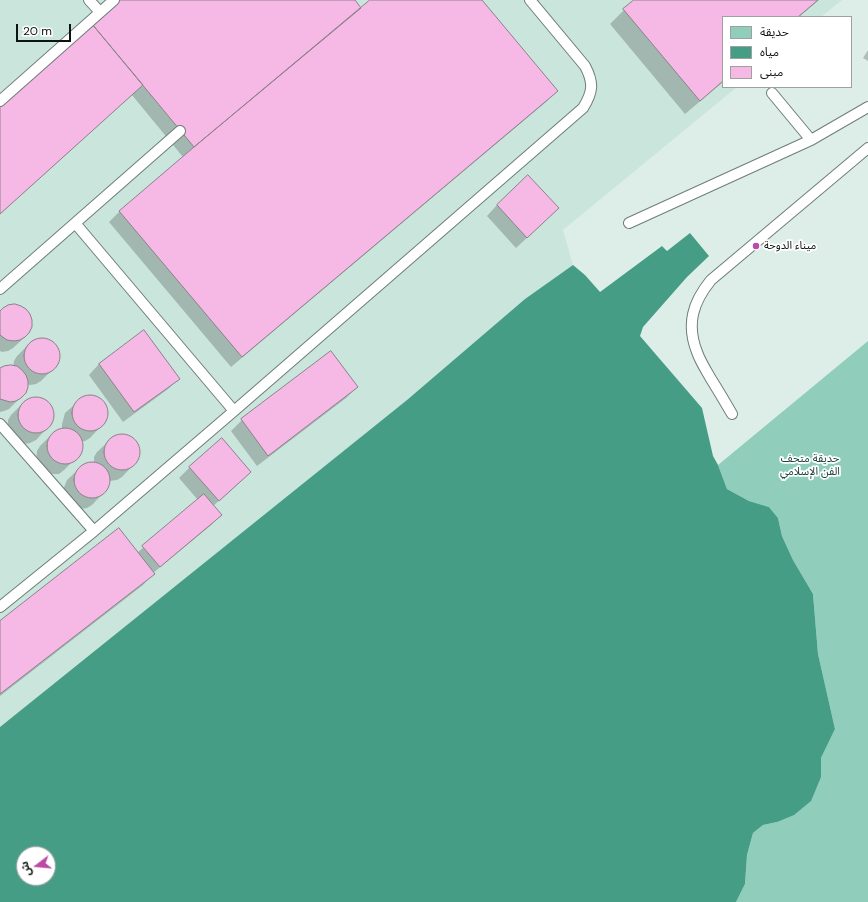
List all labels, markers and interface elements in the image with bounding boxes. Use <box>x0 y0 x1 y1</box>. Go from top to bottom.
scale bar <box>18 16 73 42</box>
legend <box>722 16 852 88</box>
text: 20 m <box>23 23 52 39</box>
text: حديقة <box>760 24 789 40</box>
text: مياه <box>760 44 779 60</box>
text: مبنى <box>760 64 783 80</box>
place label: ميناء الدوحة <box>764 239 816 253</box>
marker: ميناء الدوحة <box>751 241 761 251</box>
park label: حديقة متحف الفن الإسلامي <box>780 452 840 478</box>
north arrow <box>16 846 56 886</box>
text: ش <box>17 860 34 878</box>

